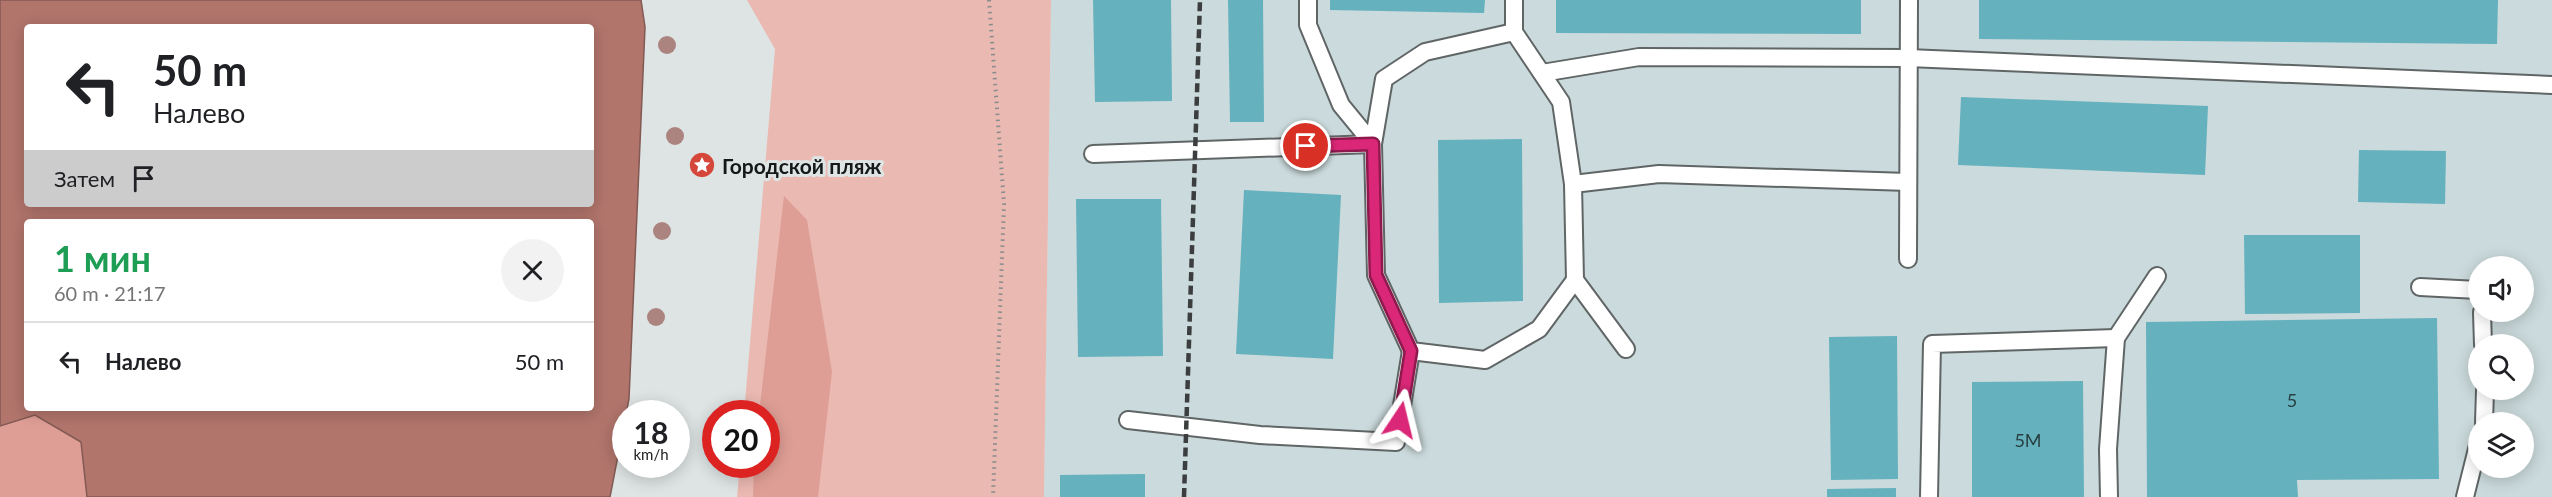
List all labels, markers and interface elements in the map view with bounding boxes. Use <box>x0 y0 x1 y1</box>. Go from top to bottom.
text: 50 m <box>153 45 247 95</box>
icon: left <box>54 48 132 126</box>
text: Налево <box>153 96 245 129</box>
pin <box>1280 120 1331 171</box>
icon: arrive <box>1289 129 1322 162</box>
place icon: Городской пляж <box>687 150 717 180</box>
place label: Городской пляж <box>722 153 882 178</box>
icon: arrive <box>127 162 160 195</box>
text: Затем <box>54 165 115 192</box>
text: 1 мин <box>54 236 151 280</box>
button: close <box>501 239 564 302</box>
map controls <box>2468 256 2534 478</box>
button: sound <box>2468 256 2534 322</box>
text: 60 m · 21:17 <box>54 281 166 305</box>
button: search <box>2468 334 2534 400</box>
icon: left <box>54 345 87 378</box>
text: Налево <box>105 348 181 375</box>
text: 50 m <box>515 348 564 375</box>
position arrow <box>1368 388 1432 452</box>
house number: 5 <box>2287 389 2297 411</box>
speed limit sign: 20 <box>702 400 780 478</box>
button: layers <box>2468 412 2534 478</box>
text: 18 <box>634 414 668 450</box>
house number: 5М <box>2014 429 2042 451</box>
text: km/h <box>633 445 669 463</box>

